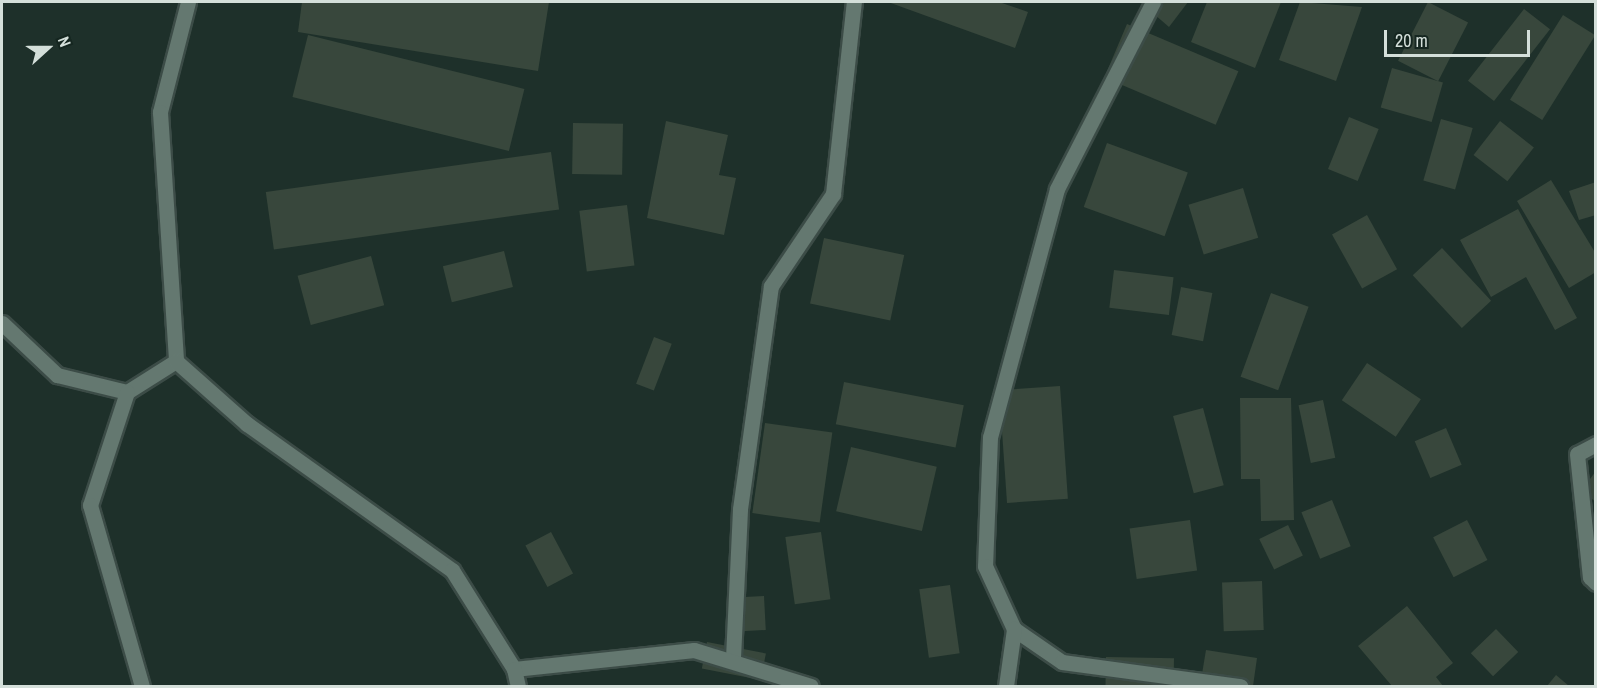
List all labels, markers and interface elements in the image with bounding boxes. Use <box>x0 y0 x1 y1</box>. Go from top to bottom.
north arrow <box>18 18 78 78</box>
scale bar <box>1387 18 1532 56</box>
text: 20 m <box>1395 28 1428 53</box>
text: N <box>53 33 77 50</box>

